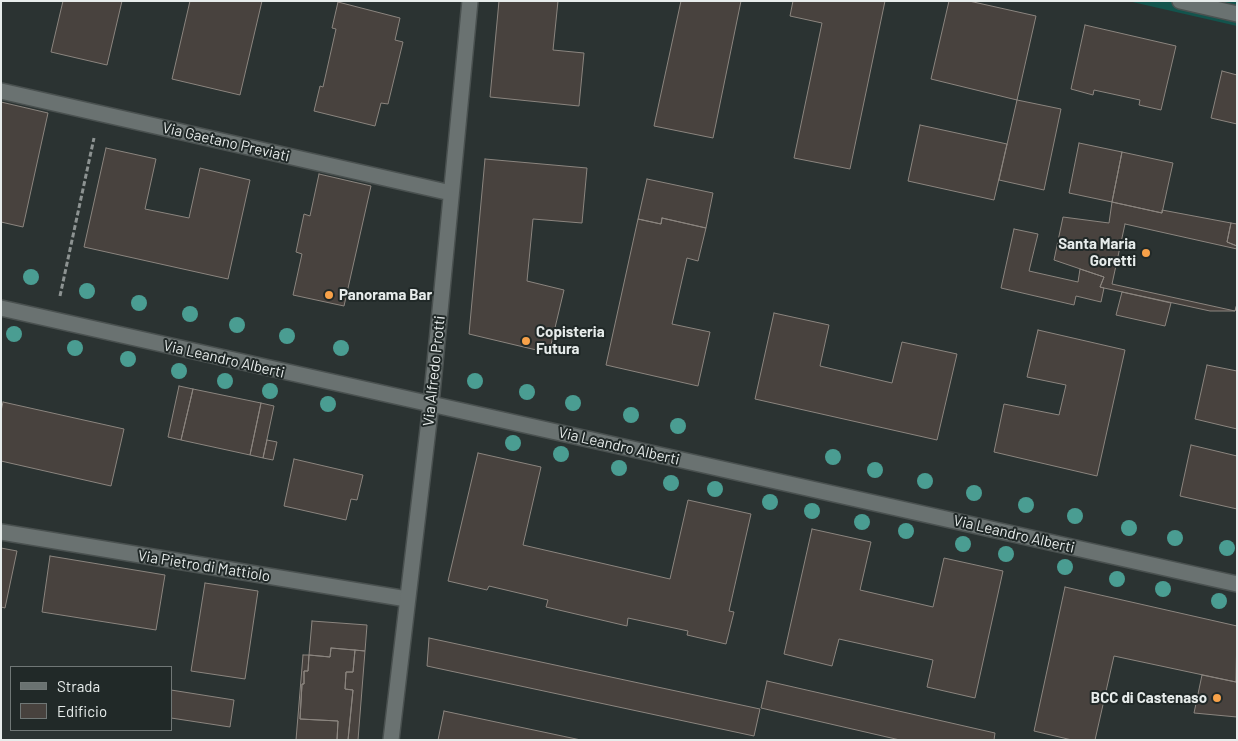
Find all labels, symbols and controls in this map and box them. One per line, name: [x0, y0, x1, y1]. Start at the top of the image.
street label: Via Gaetano Previati: [161, 119, 291, 165]
place label: Santa Maria Goretti: [1058, 235, 1136, 270]
marker: Santa Maria Goretti: [1140, 247, 1152, 259]
place label: Panorama Bar: [339, 286, 432, 304]
marker: Panorama Bar: [323, 289, 335, 301]
street label: Via Alfredo Protti: [419, 315, 449, 427]
place label: Copisteria Futura: [536, 323, 605, 358]
marker: Copisteria Futura: [520, 335, 532, 347]
street label: Via Leandro Alberti: [162, 336, 286, 382]
street label: Via Leandro Alberti: [557, 423, 681, 469]
street label: Via Leandro Alberti: [952, 511, 1076, 557]
street label: Via Pietro di Mattiolo: [137, 547, 271, 585]
legend: [10, 666, 172, 731]
text: Strada: [57, 677, 100, 695]
place label: BCC di Castenaso: [1091, 689, 1207, 707]
marker: BCC di Castenaso: [1211, 692, 1223, 704]
text: Edificio: [57, 702, 107, 720]

